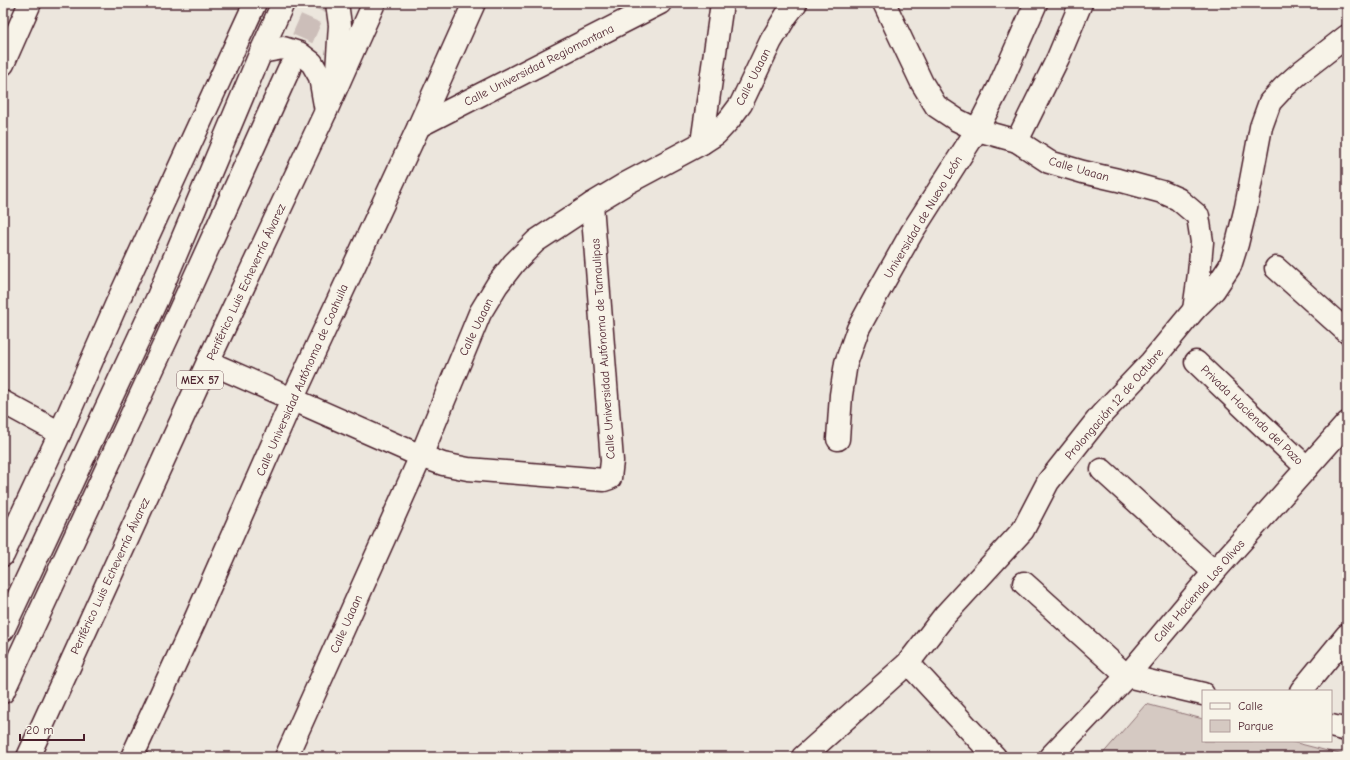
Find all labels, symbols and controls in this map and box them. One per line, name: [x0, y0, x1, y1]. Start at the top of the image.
street label: Calle Universidad Regiomontana: [462, 21, 616, 109]
street label: Calle Uaaan: [733, 46, 773, 108]
street label: Universidad de Nuevo León: [881, 153, 965, 281]
street label: Calle Uaaan: [1047, 154, 1111, 184]
street label: Periférico Luis Echeverría Álvarez: [203, 201, 289, 362]
street label: Calle Universidad Autónoma de Tamaulipas: [588, 238, 618, 460]
street label: Calle Universidad Autónoma de Coahuila: [253, 282, 351, 478]
street label: Calle Uaaan: [456, 296, 496, 358]
street label: Prolongación 12 de Octubre: [1062, 346, 1166, 462]
street label: Privada Hacienda del Pozo: [1198, 362, 1306, 468]
road number: MEX 57: [177, 371, 223, 389]
street label: Periférico Luis Echeverría Álvarez: [67, 495, 153, 656]
street label: Calle Hacienda Los Olivos: [1151, 537, 1247, 645]
street label: Calle Uaaan: [327, 593, 365, 655]
legend: [1202, 690, 1332, 742]
text: Calle: [1238, 699, 1263, 713]
scale bar: [20, 716, 84, 742]
text: Parque: [1238, 719, 1273, 733]
text: 20 m: [26, 723, 54, 737]

